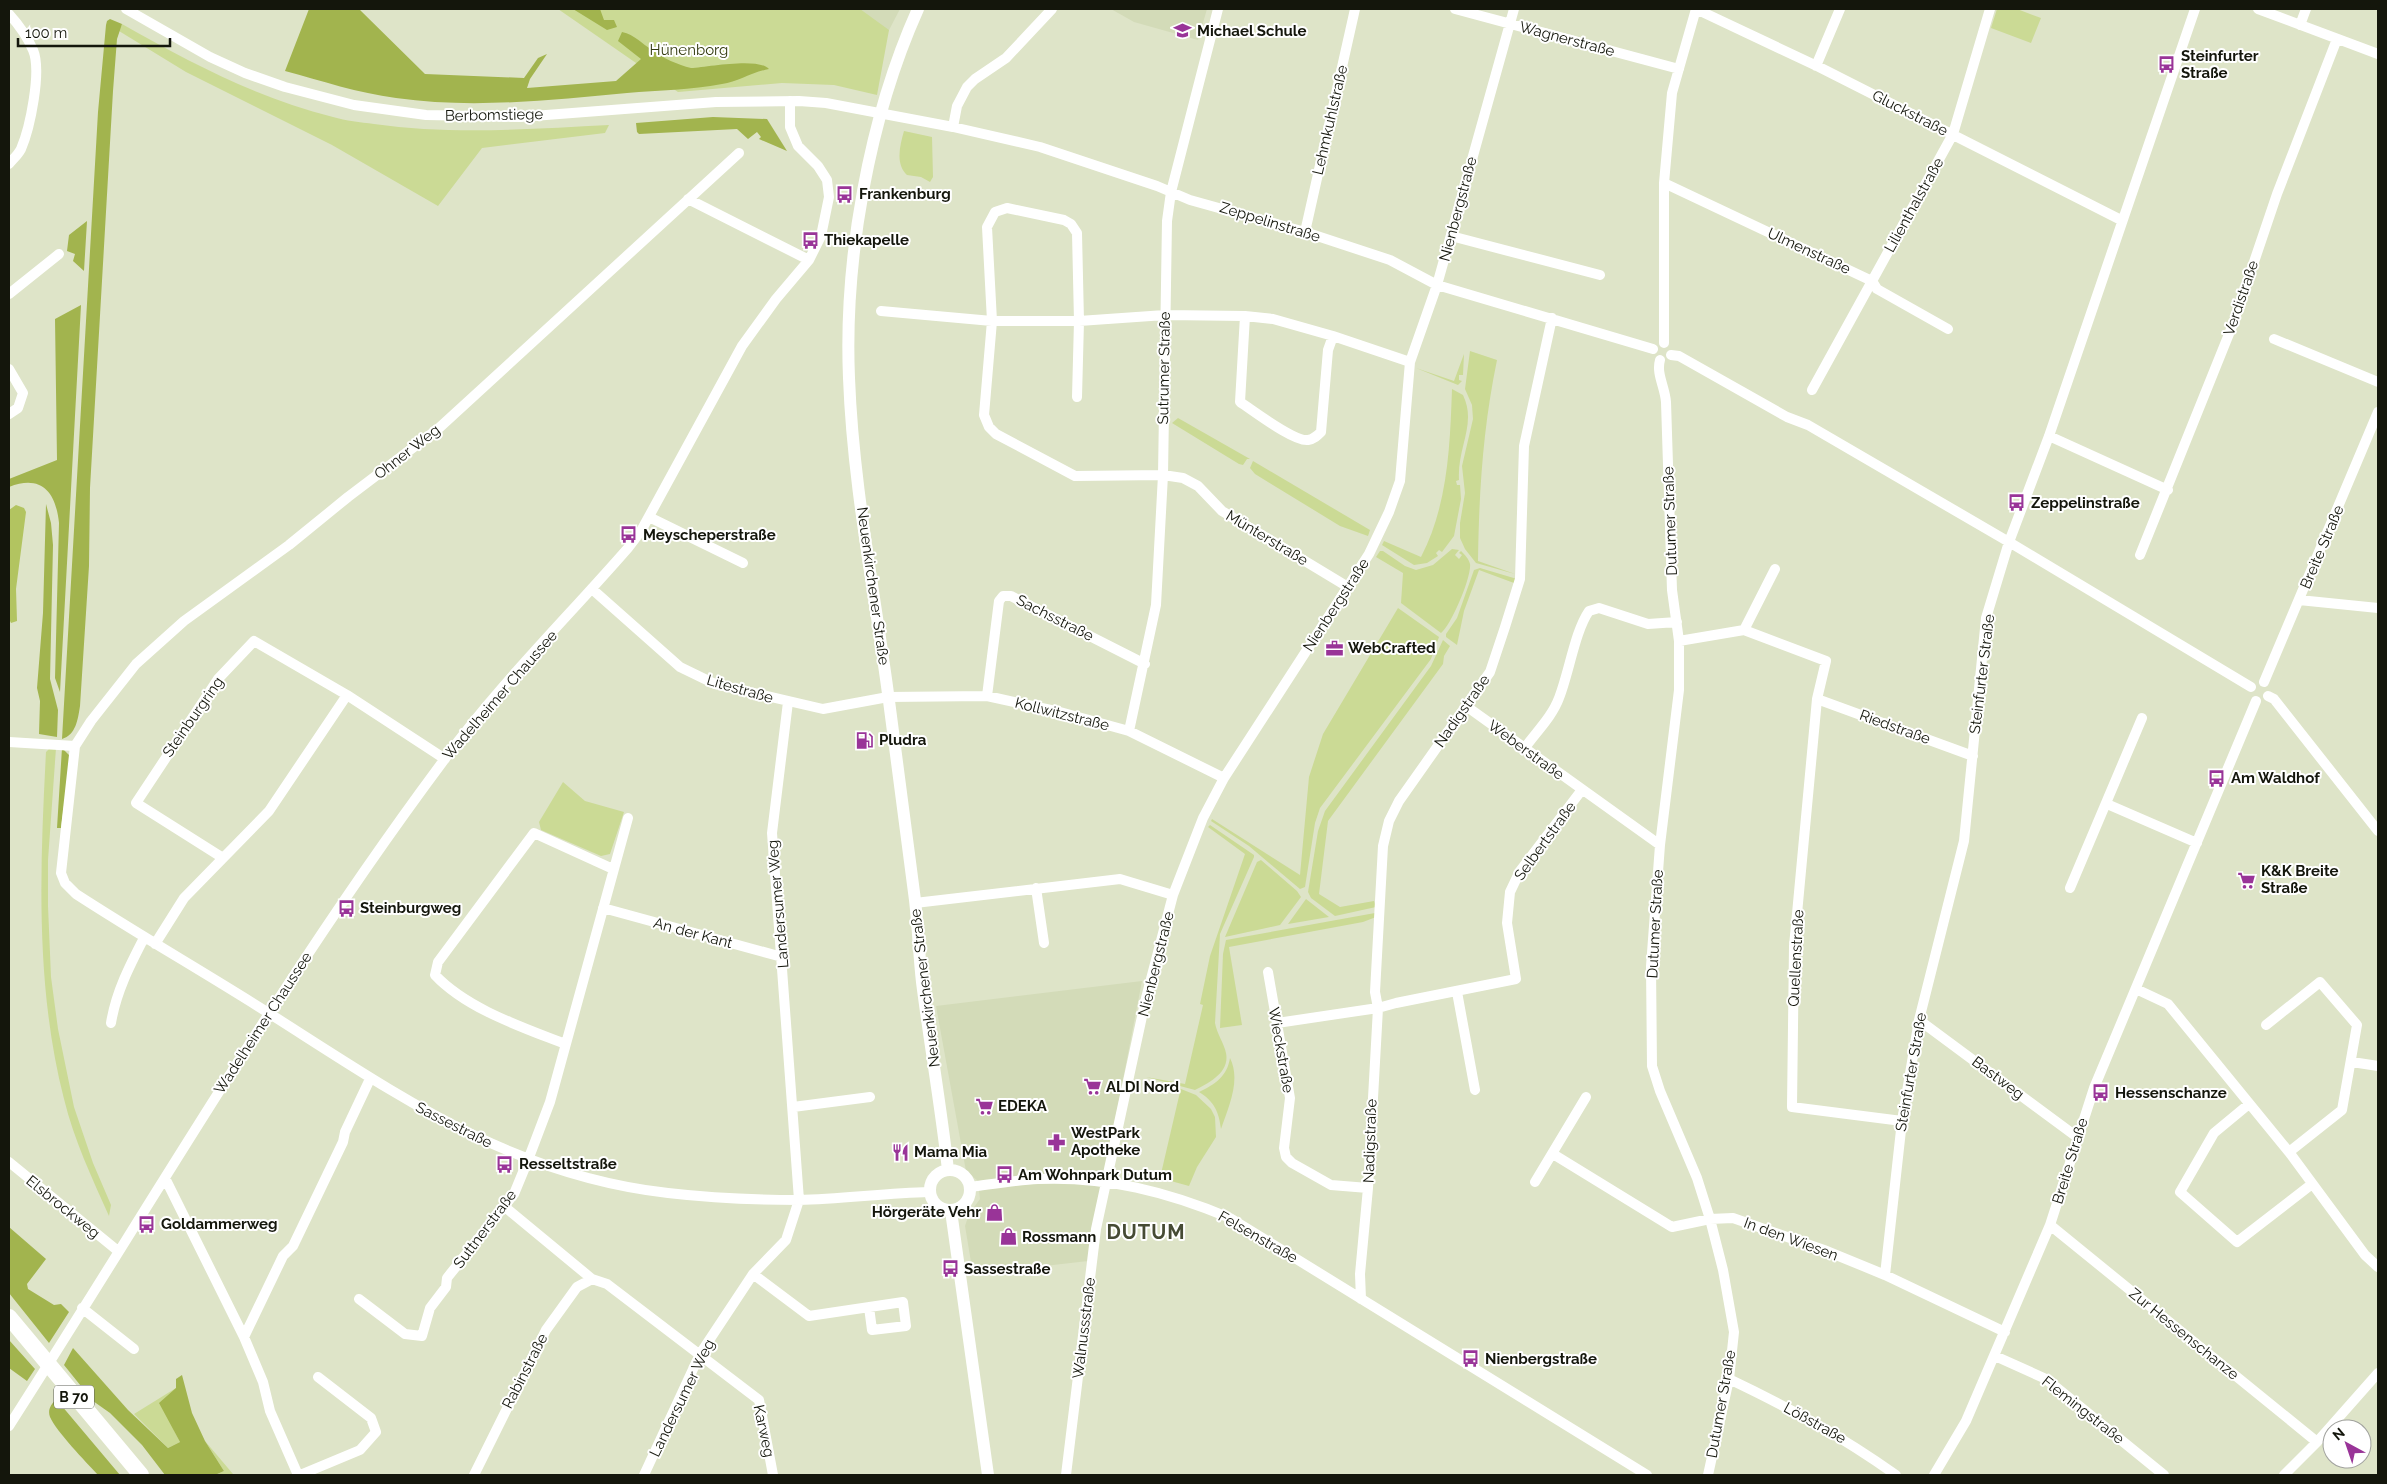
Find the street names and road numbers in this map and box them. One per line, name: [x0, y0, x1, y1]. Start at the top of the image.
street label: Wagnerstraße: [1517, 18, 1617, 60]
street label: Lehmkuhlstraße: [1309, 63, 1351, 177]
street label: Gluckstraße: [1869, 86, 1951, 140]
street label: Berbomstiege: [445, 105, 544, 125]
street label: Lilienthalstraße: [1881, 154, 1948, 256]
street label: Nienbergstraße: [1435, 155, 1481, 263]
street label: Zeppelinstraße: [1218, 198, 1323, 246]
street label: Ulmenstraße: [1765, 224, 1853, 278]
street label: Verdistraße: [2220, 258, 2262, 338]
street label: Sutrumer Straße: [1154, 311, 1174, 425]
street label: Ohner Weg: [371, 421, 443, 483]
street label: Dutumer Straße: [1659, 466, 1681, 576]
street label: Breite Straße: [2296, 502, 2348, 592]
street label: Neuenkirchener Straße: [853, 506, 893, 666]
street label: Münterstraße: [1223, 506, 1311, 570]
street label: Nienbergstraße: [1299, 555, 1373, 655]
street label: Sachsstraße: [1013, 591, 1097, 645]
street label: Steinfurter Straße: [1966, 613, 1998, 735]
street label: Wadelheimer Chaussee: [439, 626, 561, 763]
street label: Litestraße: [705, 671, 776, 707]
street label: Nadigstraße: [1430, 671, 1494, 751]
street label: Steinburgring: [159, 673, 227, 761]
street label: Kollwitzstraße: [1013, 694, 1111, 734]
street label: Riedstraße: [1857, 706, 1933, 748]
street label: Weberstraße: [1484, 716, 1568, 784]
street label: Selbertstraße: [1510, 798, 1580, 884]
street label: Landersumer Weg: [763, 839, 793, 969]
street label: Dutumer Straße: [1643, 869, 1667, 979]
street label: Neuenkirchener Straße: [906, 908, 944, 1068]
street label: Nienbergstraße: [1134, 909, 1178, 1018]
street label: Quellenstraße: [1784, 909, 1808, 1007]
street label: An der Kant: [651, 914, 735, 952]
street label: Wadelheimer Chaussee: [210, 948, 316, 1097]
street label: Wieckstraße: [1265, 1006, 1297, 1094]
street label: Steinfurter Straße: [1892, 1011, 1930, 1133]
street label: Bastweg: [1968, 1053, 2028, 1103]
street label: Sassestraße: [413, 1098, 495, 1152]
street label: Nadigstraße: [1360, 1098, 1380, 1183]
street label: Breite Straße: [2048, 1116, 2092, 1206]
street label: Elsbrockweg: [22, 1172, 104, 1242]
street label: Suttnerstraße: [450, 1186, 520, 1272]
street label: Felsenstraße: [1215, 1207, 1301, 1267]
street label: In den Wiesen: [1741, 1214, 1841, 1264]
street label: Walnussstraße: [1069, 1276, 1099, 1380]
street label: Zur Hessenschanze: [2126, 1284, 2243, 1384]
street label: Rabinstraße: [498, 1330, 552, 1412]
street label: Landersumer Weg: [646, 1336, 718, 1460]
street label: Dutumer Straße: [1703, 1348, 1739, 1459]
street label: Flemingstraße: [2038, 1372, 2128, 1448]
road number: B 70: [54, 1385, 94, 1408]
street label: Lößstraße: [1781, 1399, 1849, 1448]
street label: Karweg: [750, 1403, 778, 1459]

